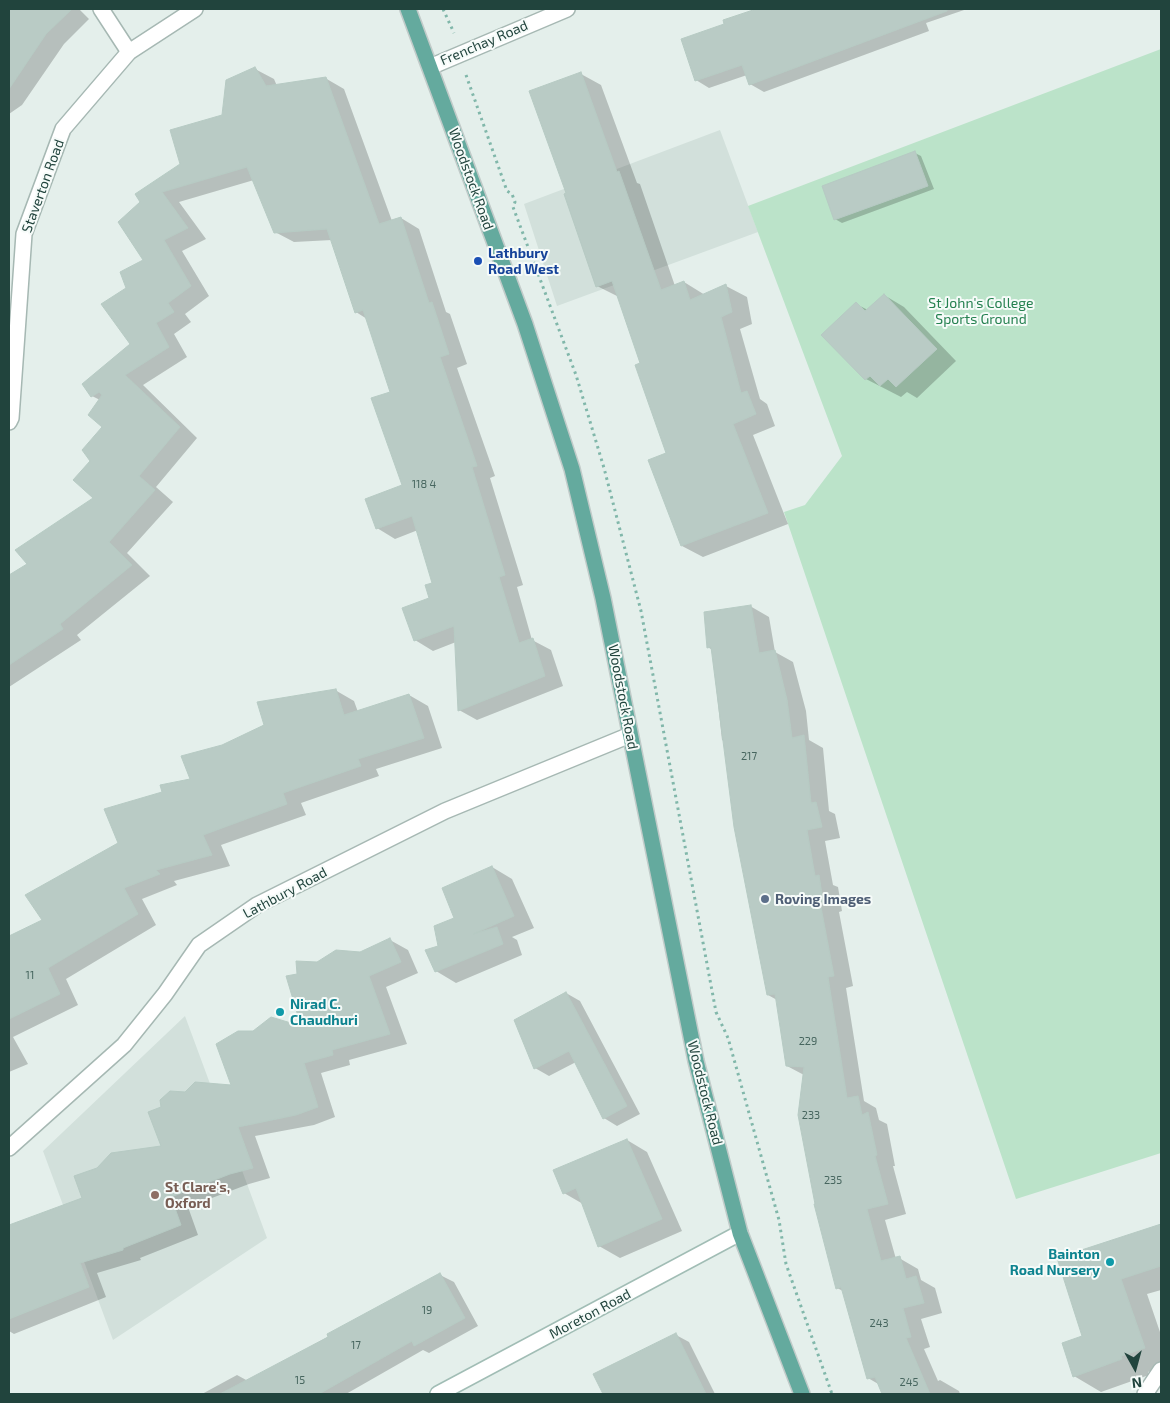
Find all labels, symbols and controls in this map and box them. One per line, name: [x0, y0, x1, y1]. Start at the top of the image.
street label: Frenchay Road: [438, 17, 530, 69]
street label: Woodstock Road: [445, 126, 497, 232]
street label: Staverton Road: [18, 137, 68, 235]
place label: Lathbury Road West: [488, 245, 559, 278]
marker: Lathbury Road West: [472, 255, 484, 267]
park label: St John's College Sports Ground: [928, 295, 1034, 328]
house number: 118 4: [412, 477, 436, 491]
street label: Woodstock Road: [605, 643, 641, 751]
house number: 217: [741, 749, 757, 763]
street label: Lathbury Road: [240, 864, 330, 922]
place label: Roving Images: [775, 891, 871, 907]
marker: Roving Images: [759, 893, 771, 905]
house number: 11: [26, 968, 34, 982]
place label: Nirad C. Chaudhuri: [290, 996, 358, 1028]
marker: Nirad C. Chaudhuri: [274, 1006, 286, 1018]
house number: 229: [799, 1034, 817, 1048]
street label: Woodstock Road: [684, 1039, 726, 1147]
house number: 233: [802, 1108, 820, 1122]
house number: 235: [824, 1173, 842, 1187]
place label: St Clare's, Oxford: [165, 1179, 230, 1212]
marker: St Clare's, Oxford: [149, 1189, 161, 1201]
place label: Bainton Road Nursery: [1010, 1246, 1100, 1278]
marker: Bainton Road Nursery: [1104, 1256, 1116, 1268]
street label: Moreton Road: [546, 1285, 634, 1343]
house number: 19: [422, 1303, 432, 1317]
house number: 243: [869, 1316, 889, 1330]
house number: 17: [351, 1338, 361, 1352]
north arrow: [1110, 1343, 1160, 1393]
house number: 15: [295, 1373, 305, 1387]
text: N: [1131, 1374, 1143, 1392]
house number: 245: [900, 1375, 918, 1389]

